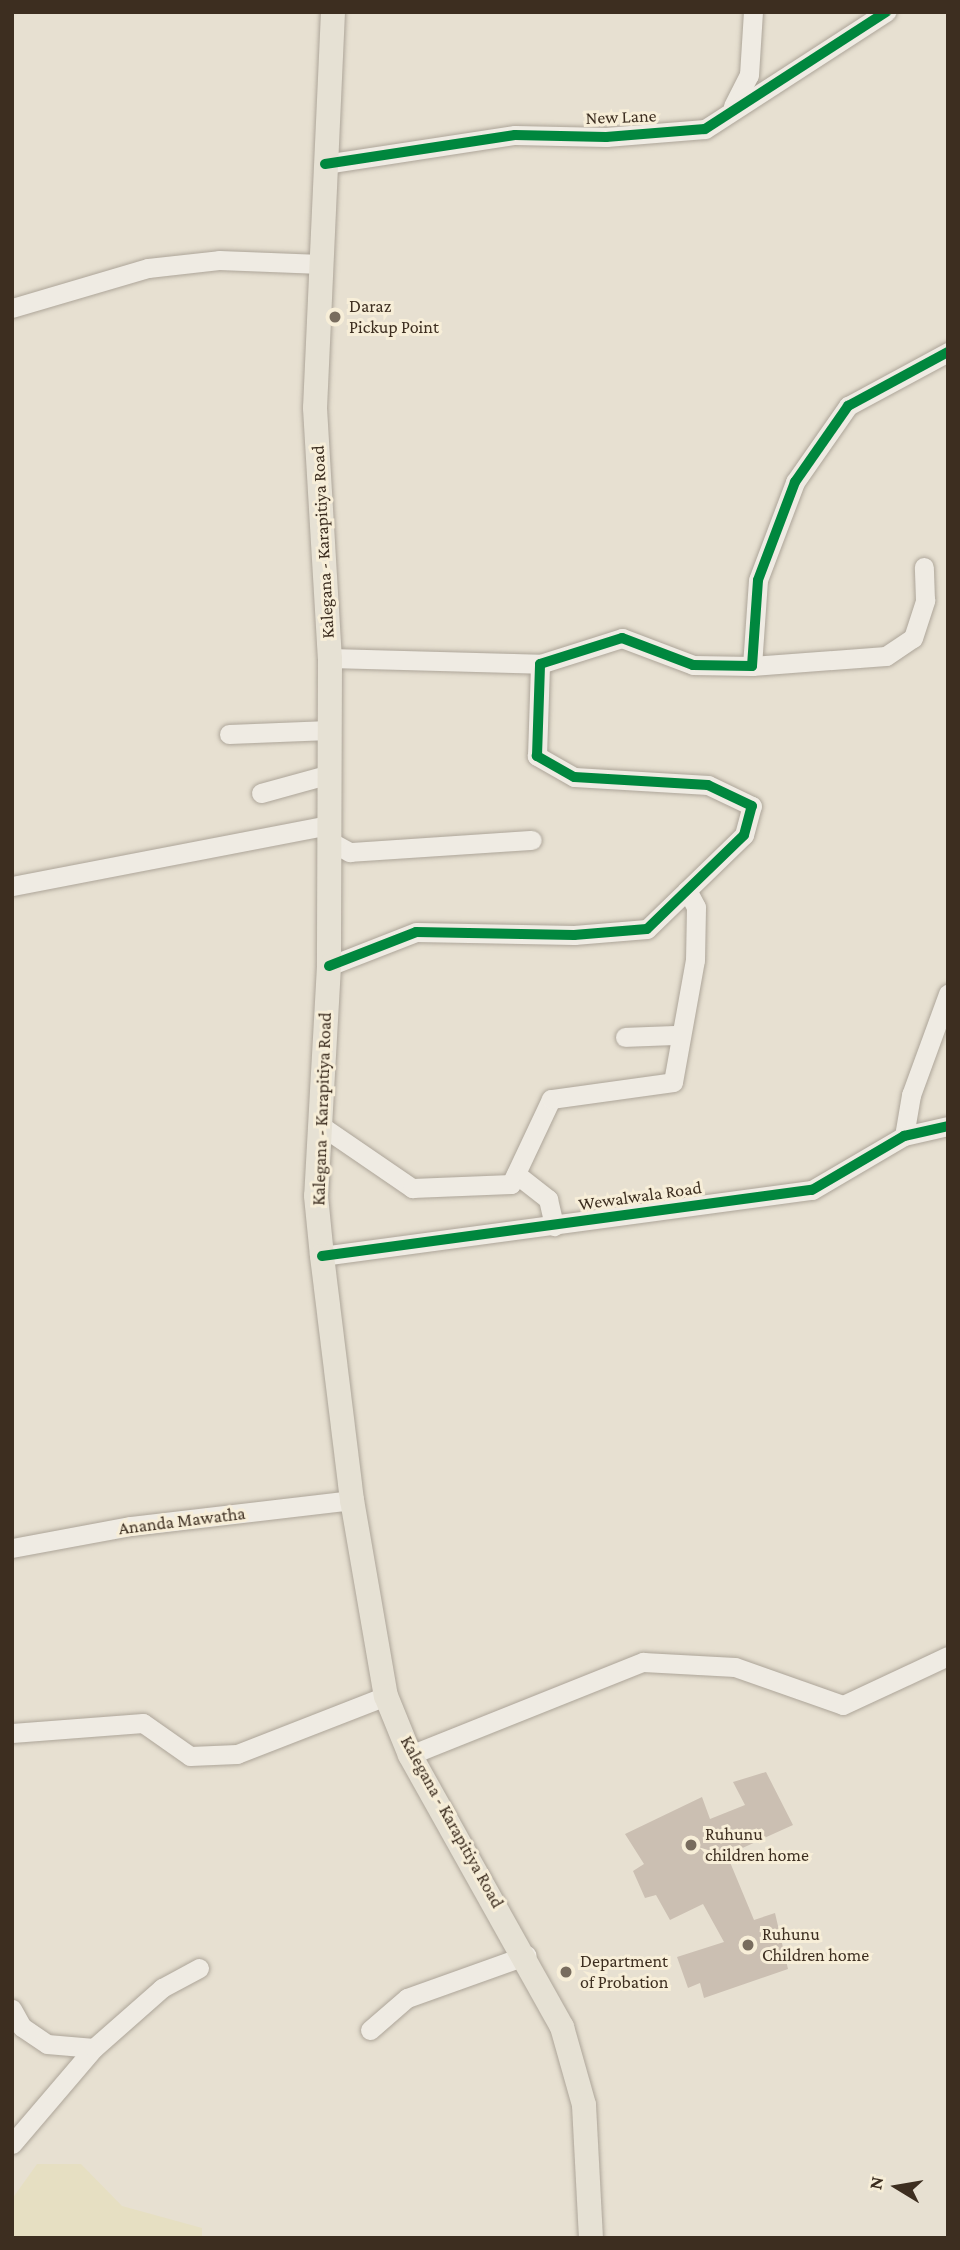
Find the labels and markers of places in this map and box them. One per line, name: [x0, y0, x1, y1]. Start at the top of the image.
place label: Daraz Pickup Point: [349, 296, 439, 338]
marker: Daraz Pickup Point: [327, 309, 343, 325]
place label: Ruhunu children home: [705, 1824, 809, 1867]
marker: Ruhunu children home: [683, 1837, 699, 1853]
place label: Ruhunu Children home: [762, 1924, 869, 1966]
marker: Ruhunu Children home: [740, 1937, 756, 1953]
place label: Department of Probation: [580, 1951, 668, 1994]
marker: Department of Probation: [558, 1964, 574, 1980]

